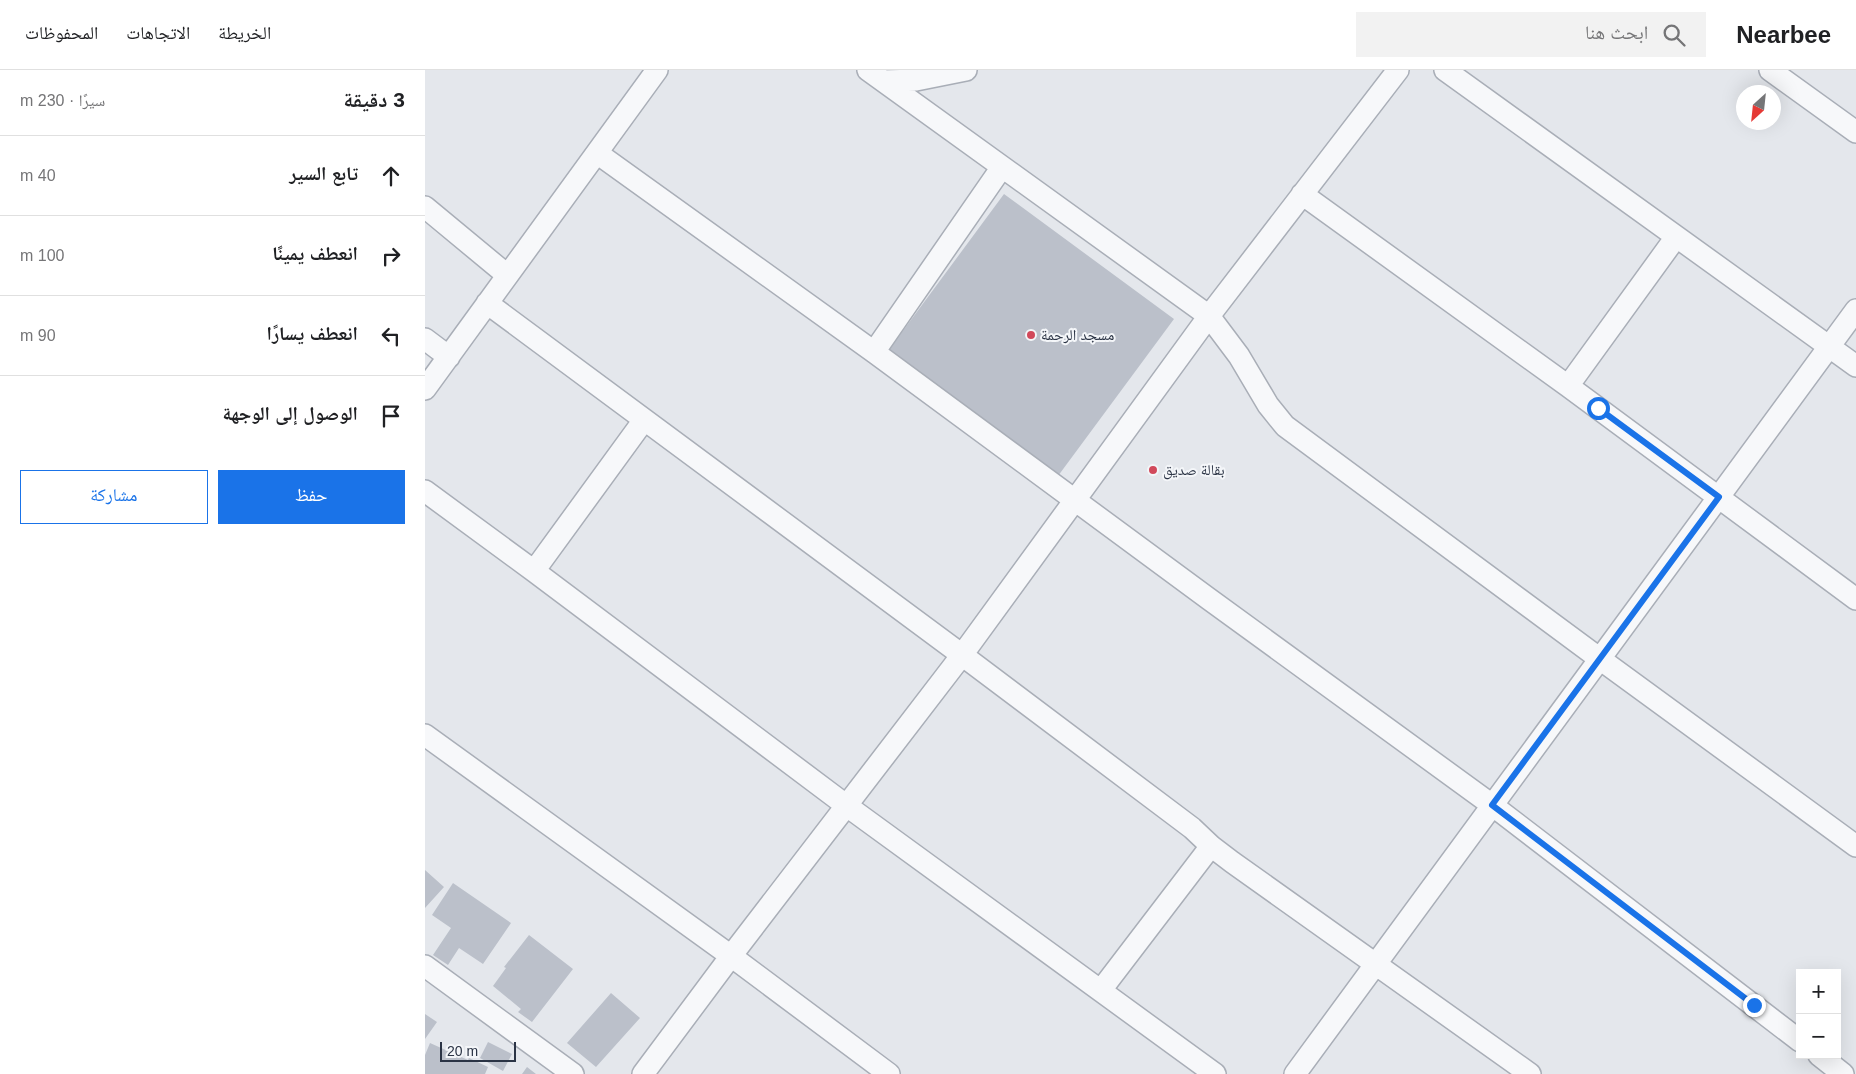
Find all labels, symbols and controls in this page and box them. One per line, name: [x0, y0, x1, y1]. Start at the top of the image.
search box: [1356, 12, 1706, 57]
icon: search: [1660, 21, 1688, 49]
text: Nearbee: [1736, 21, 1831, 48]
text: ابحث هنا: [1585, 22, 1648, 43]
text: المحفوظات: [25, 23, 98, 43]
text: الاتجاهات: [126, 23, 190, 43]
text: الخريطة: [218, 23, 271, 43]
north arrow: [1736, 85, 1781, 130]
text: 3 دقيقة: [343, 88, 405, 111]
text: سيرًا · 230 m: [20, 92, 105, 109]
icon: ahead: [377, 162, 405, 190]
text: تابع السير: [289, 163, 358, 184]
text: 40 m: [20, 167, 56, 184]
icon: right: [377, 242, 405, 270]
text: انعطف يمينًا: [272, 243, 358, 264]
text: 100 m: [20, 247, 64, 264]
icon: left: [377, 322, 405, 350]
text: انعطف يسارًا: [267, 323, 358, 344]
place label: مسجد الرحمة: [1041, 326, 1115, 344]
text: 90 m: [20, 327, 56, 344]
marker: مسجد الرحمة: [1025, 329, 1037, 341]
route start: [1587, 397, 1610, 420]
icon: arrive: [377, 402, 405, 430]
text: الوصول إلى الوجهة: [222, 403, 358, 424]
place label: بقالة صديق: [1163, 461, 1225, 480]
marker: بقالة صديق: [1147, 464, 1159, 476]
button: مشاركة: [20, 470, 208, 524]
button: حفظ: [218, 470, 405, 524]
map controls: [1796, 969, 1841, 1059]
button: +: [1796, 969, 1841, 1014]
route end: [1743, 994, 1766, 1017]
button: −: [1796, 1014, 1841, 1059]
scale bar: [440, 1039, 516, 1062]
text: 20 m: [447, 1043, 478, 1059]

